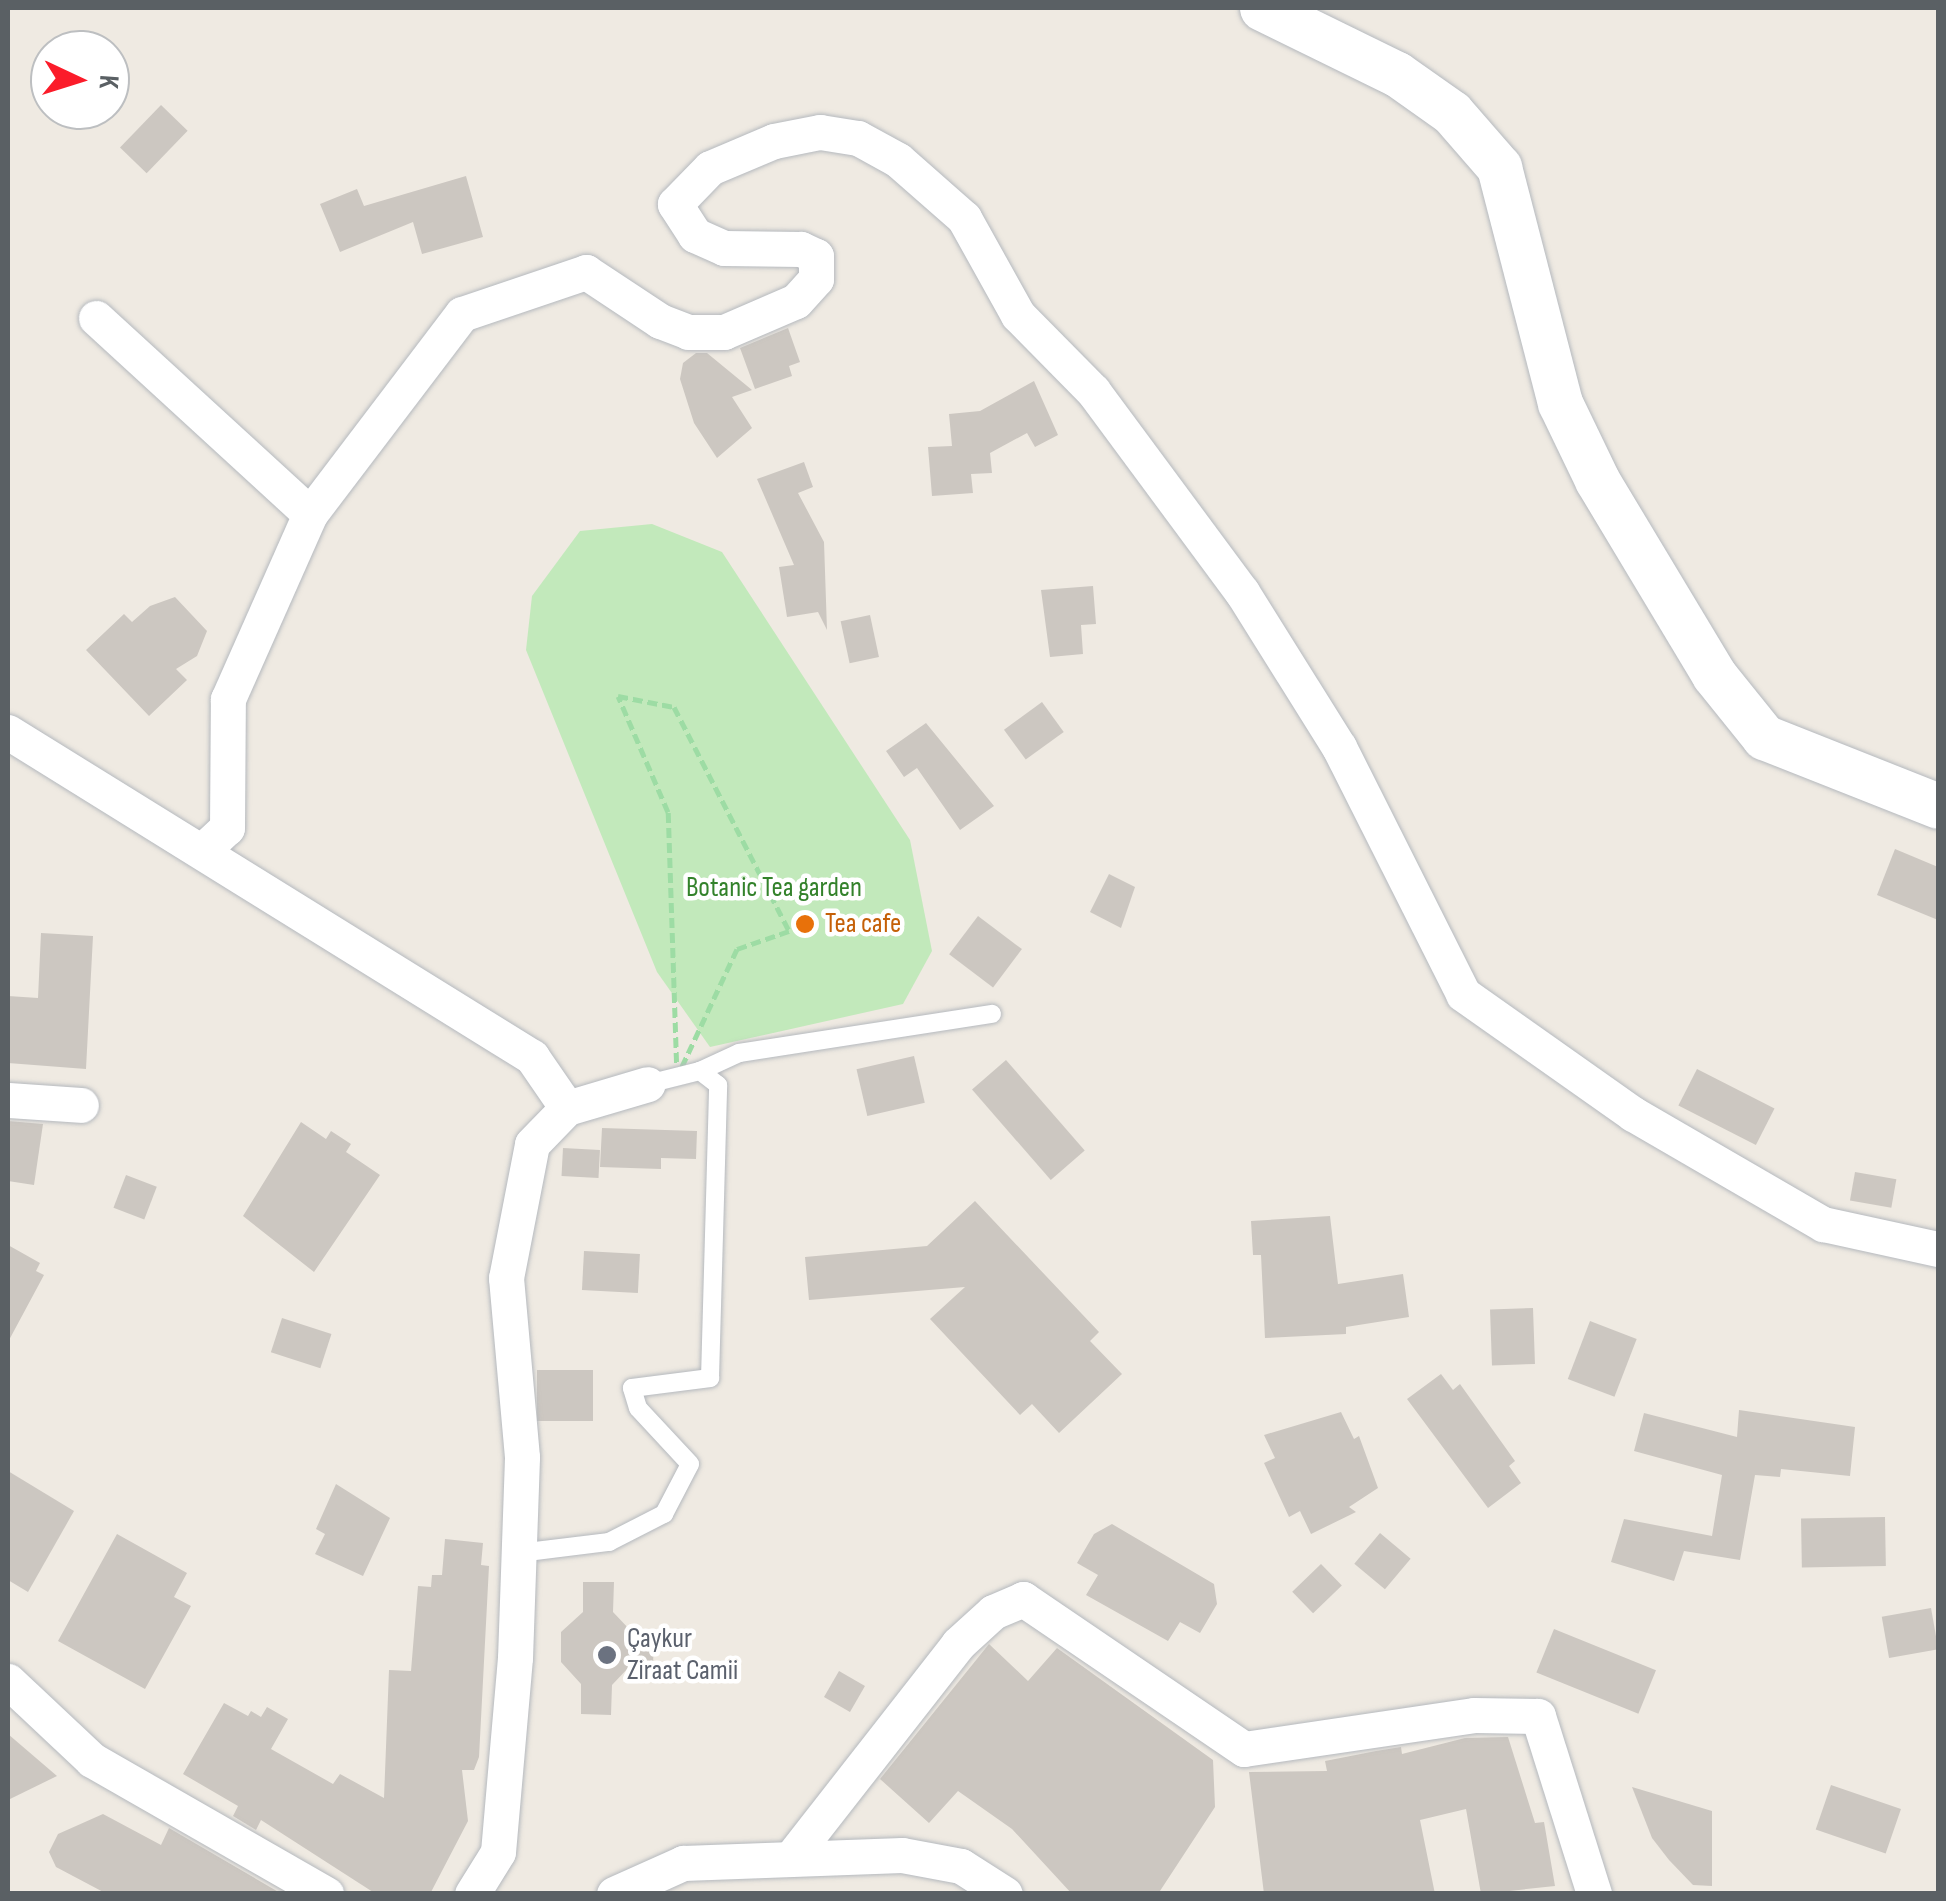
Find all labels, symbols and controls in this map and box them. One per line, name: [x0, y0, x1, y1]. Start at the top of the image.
north arrow: [30, 30, 130, 130]
text: K: [91, 74, 125, 90]
park label: Botanic Tea garden: [686, 871, 862, 905]
place label: Tea cafe: [825, 907, 901, 941]
marker: Tea cafe: [794, 913, 816, 935]
place label: Çaykur Ziraat Camii: [627, 1622, 738, 1688]
marker: Çaykur Ziraat Camii: [596, 1644, 618, 1666]

